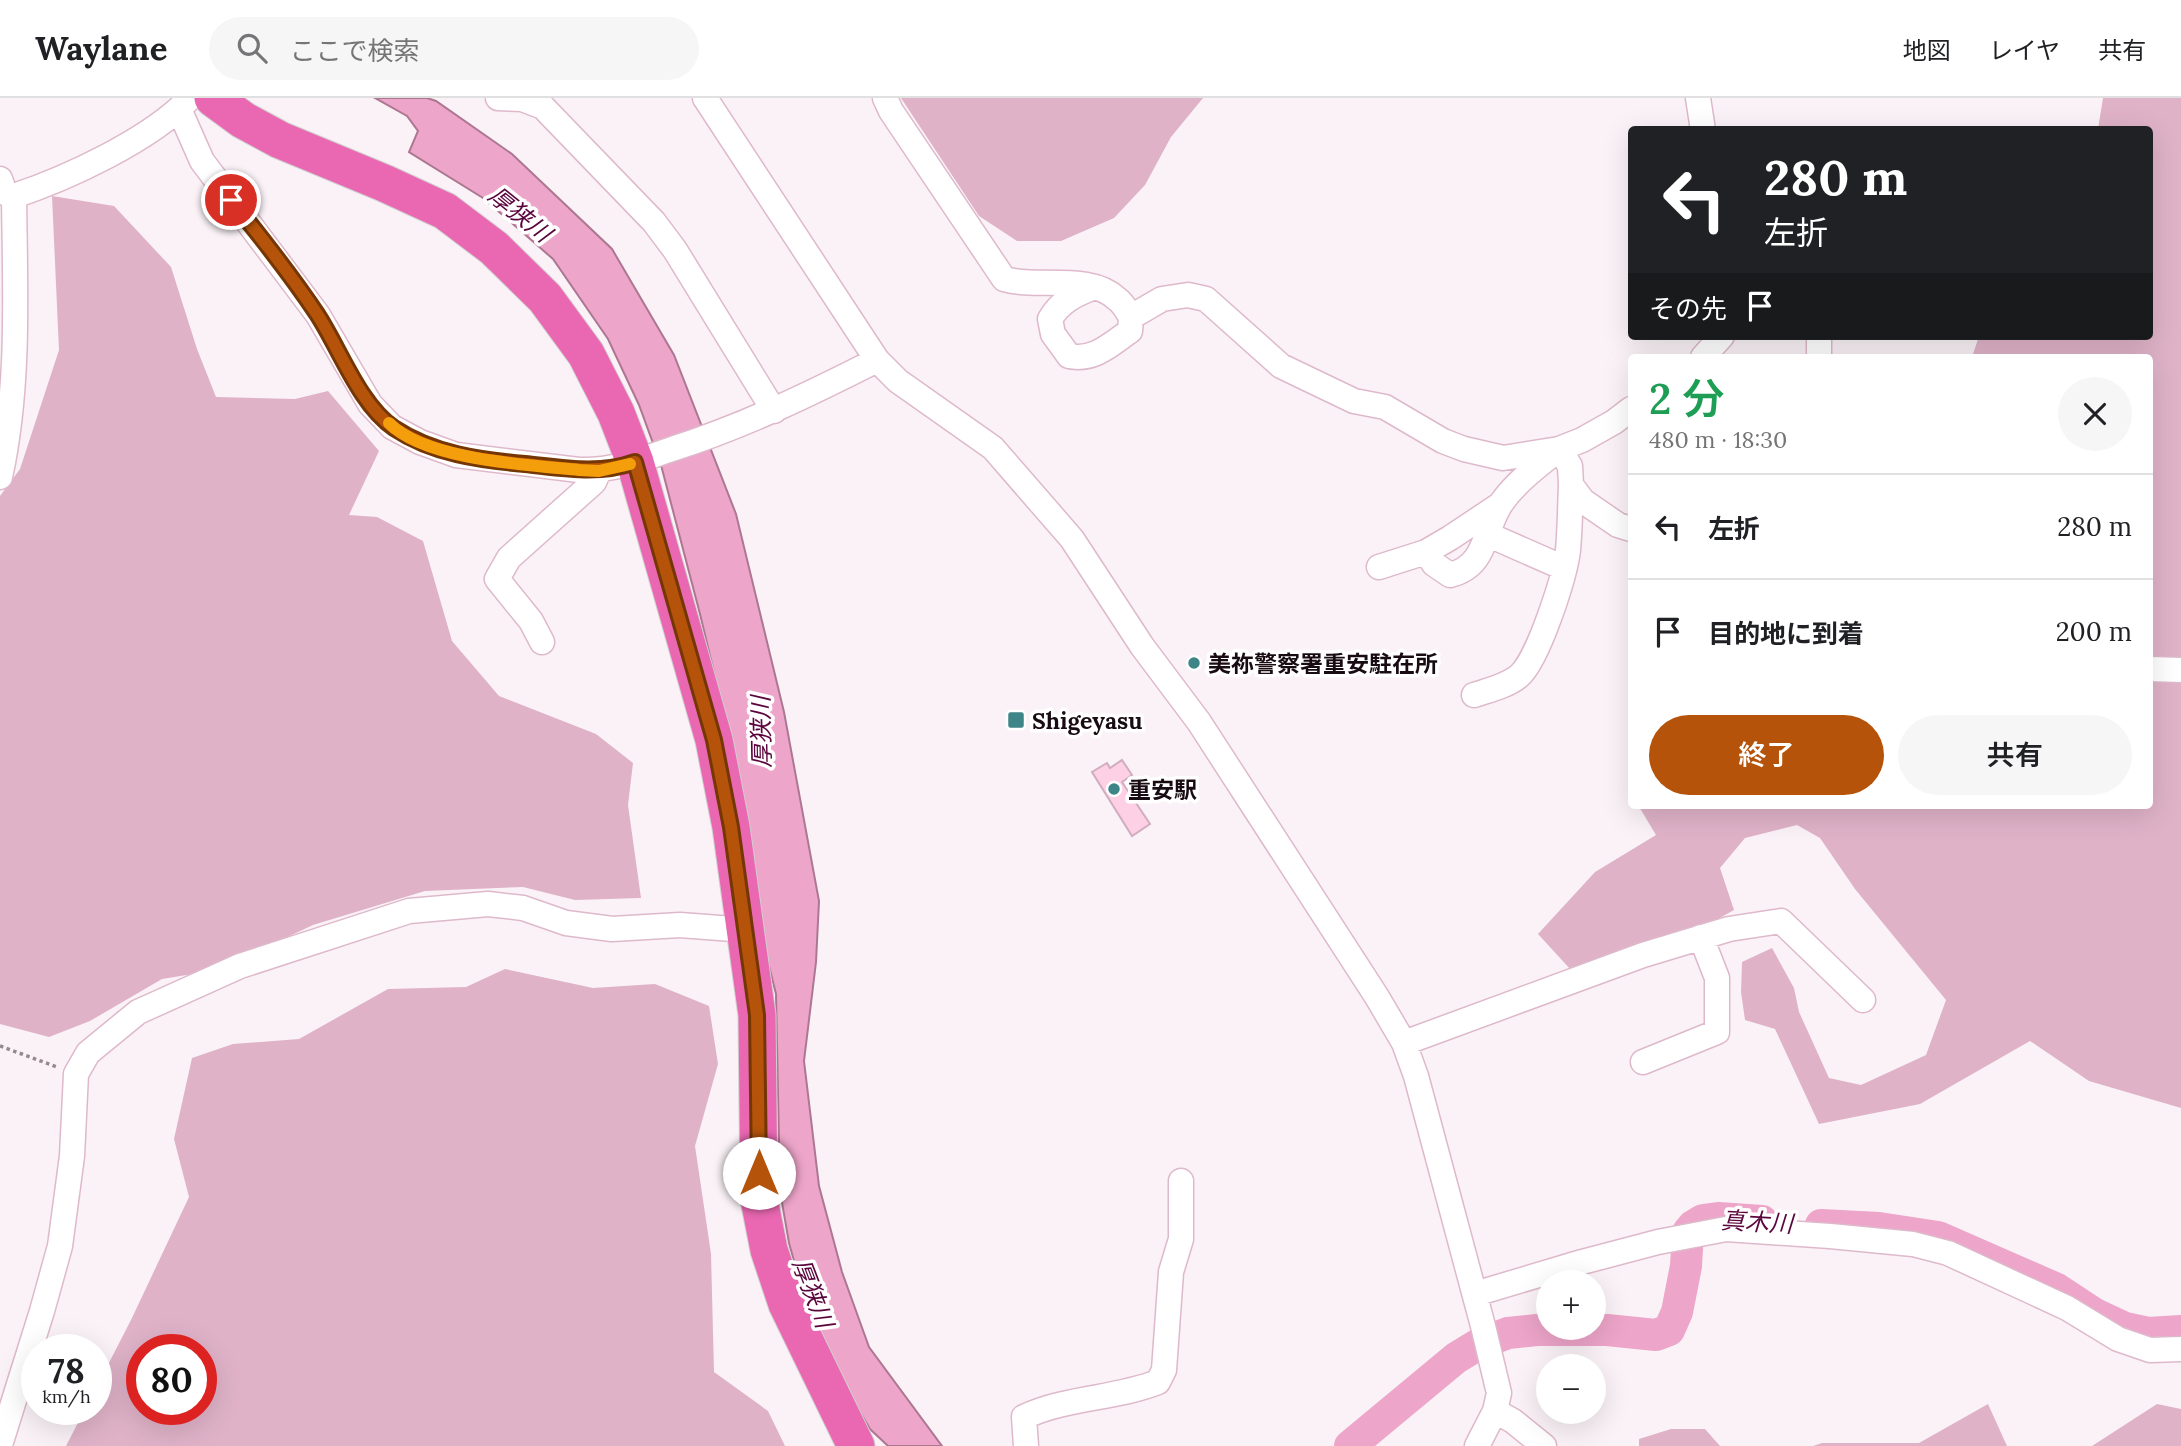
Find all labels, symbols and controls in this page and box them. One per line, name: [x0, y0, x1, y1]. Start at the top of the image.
search box: [209, 17, 699, 80]
text: Waylane: [35, 27, 167, 69]
icon: search: [233, 29, 271, 67]
text: ここで検索: [289, 34, 419, 67]
text: 地図: [1903, 35, 1951, 66]
text: レイヤ: [1989, 35, 2060, 66]
text: 共有: [2098, 35, 2146, 66]
text: 280 m: [1764, 146, 1907, 208]
icon: left: [1649, 154, 1740, 245]
pin: [201, 170, 261, 230]
water label: 厚狭川: [482, 179, 560, 251]
icon: arrive: [212, 181, 250, 219]
text: 左折: [1764, 212, 1828, 253]
icon: arrive: [1741, 287, 1779, 325]
text: その先: [1649, 292, 1727, 325]
text: 2 分: [1649, 372, 1724, 426]
button: close: [2058, 377, 2132, 451]
text: 480 m · 18:30: [1649, 425, 1787, 454]
icon: left: [1649, 508, 1687, 546]
text: 280 m: [2057, 510, 2132, 543]
text: 左折: [1708, 512, 1760, 545]
icon: arrive: [1649, 613, 1687, 651]
text: 200 m: [2056, 615, 2132, 648]
text: 目的地に到着: [1708, 617, 1864, 650]
place label: 美祢警察署重安駐在所: [1208, 649, 1438, 678]
marker: 美祢警察署重安駐在所: [1186, 655, 1202, 671]
water label: 厚狭川: [745, 693, 777, 768]
place label: Shigeyasu: [1032, 706, 1142, 735]
marker: Shigeyasu: [1006, 710, 1026, 730]
button: 終了: [1649, 715, 1884, 795]
button: 共有: [1898, 715, 2132, 795]
place label: 重安駅: [1128, 775, 1197, 804]
marker: 重安駅: [1106, 781, 1122, 797]
position arrow: [722, 1136, 796, 1210]
water label: 真木川: [1720, 1205, 1797, 1240]
water label: 厚狭川: [786, 1254, 841, 1335]
map controls: [1536, 1270, 1606, 1424]
button: +: [1536, 1270, 1606, 1340]
speed limit sign: 80: [126, 1334, 217, 1425]
text: 78: [48, 1348, 85, 1393]
button: −: [1536, 1354, 1606, 1424]
text: km/h: [42, 1385, 91, 1408]

